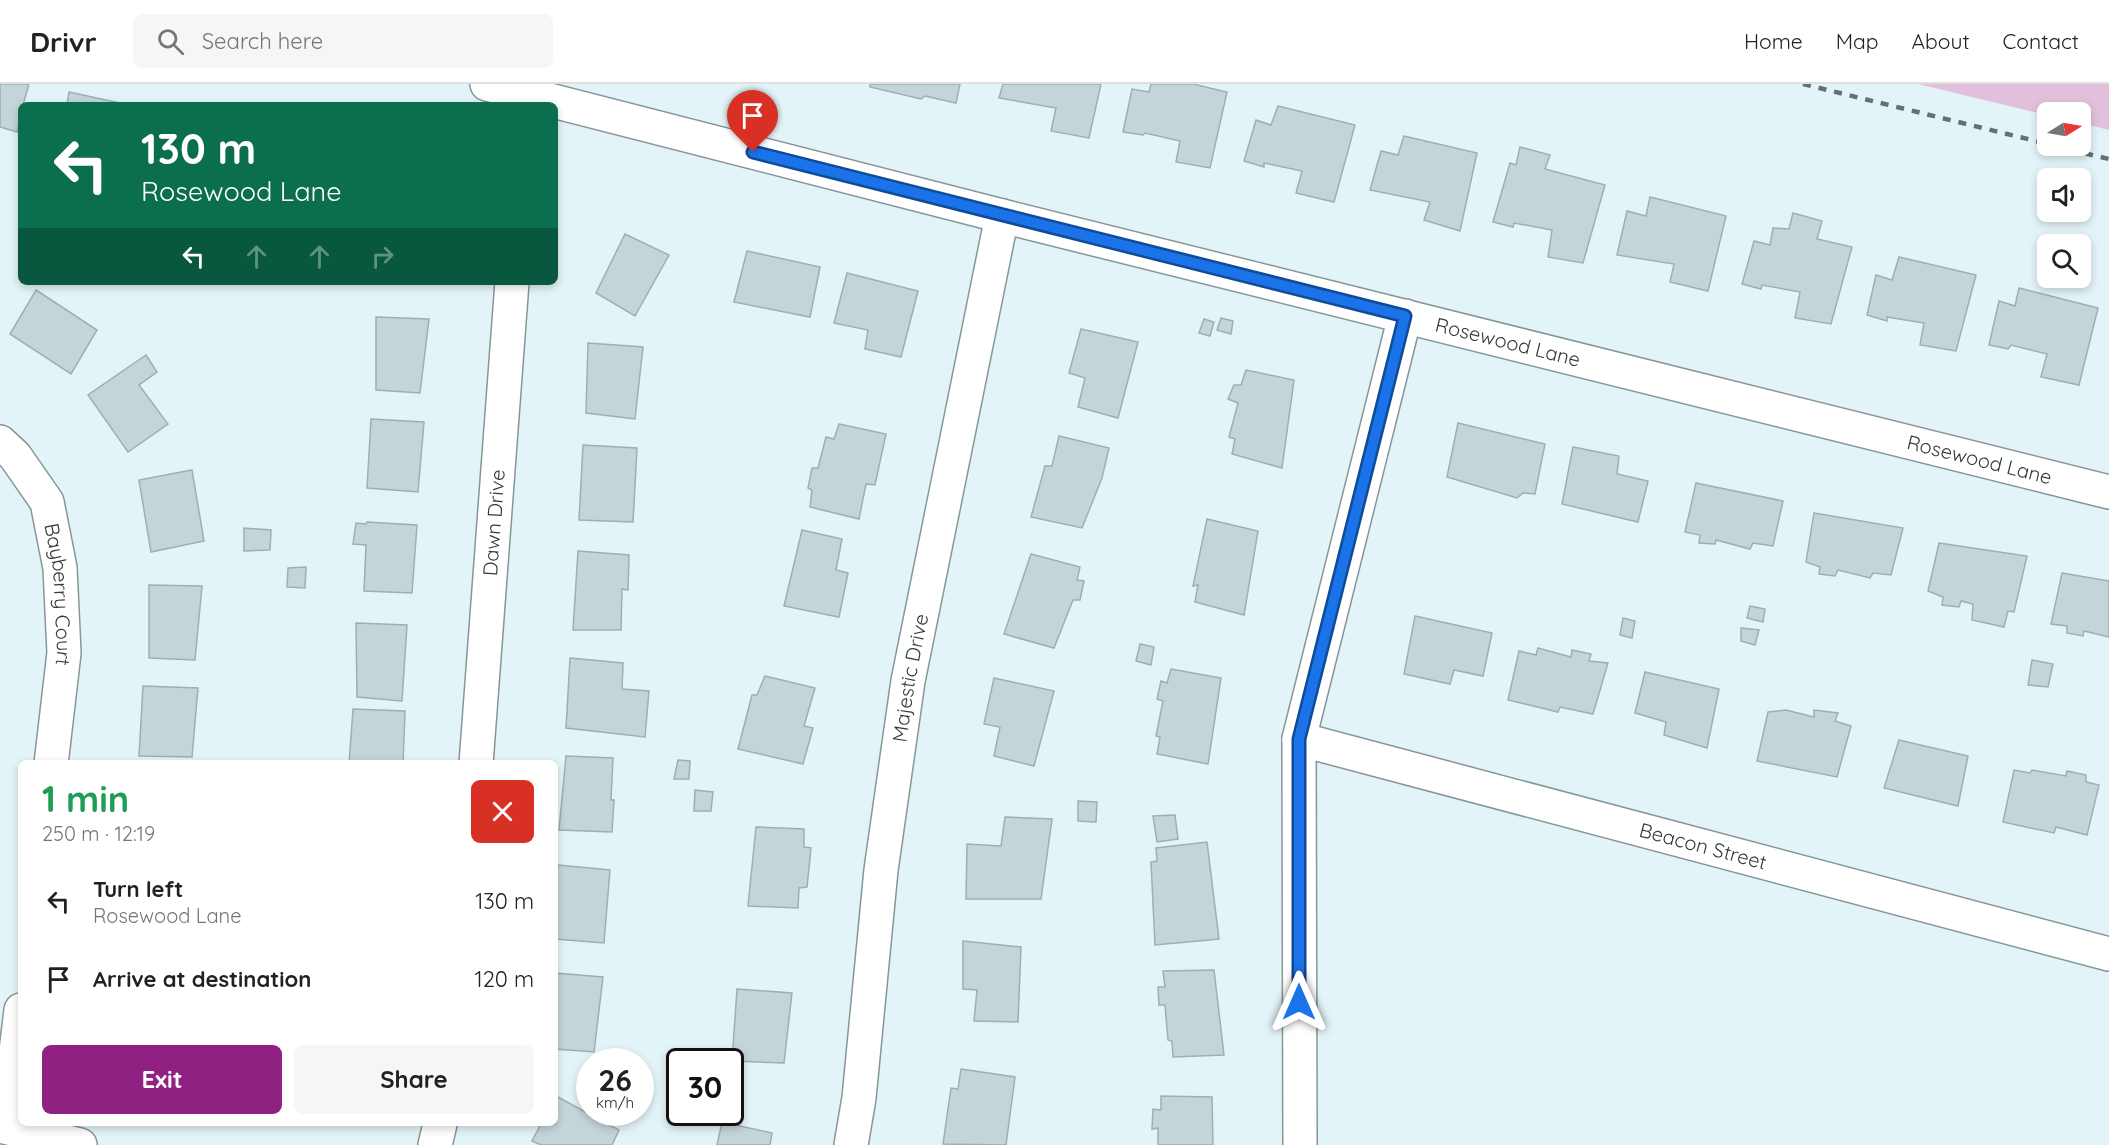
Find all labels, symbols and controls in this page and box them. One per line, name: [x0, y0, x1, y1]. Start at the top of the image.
search box: [133, 14, 553, 68]
text: Drivr: [30, 24, 97, 59]
icon: search: [154, 25, 187, 58]
text: Search here: [202, 27, 323, 55]
text: Home: [1744, 28, 1803, 54]
text: Map: [1836, 28, 1879, 54]
text: About: [1912, 28, 1970, 54]
text: Contact: [2003, 28, 2079, 54]
pin: [727, 90, 778, 152]
icon: arrive: [736, 99, 769, 132]
north arrow: [2037, 102, 2091, 156]
map controls: [2037, 102, 2091, 288]
text: 130 m: [141, 122, 256, 175]
icon: left: [42, 126, 120, 204]
button: sound: [2037, 168, 2091, 222]
text: Rosewood Lane: [141, 174, 341, 208]
button: search: [2037, 234, 2091, 288]
icon: left: [177, 240, 210, 273]
icon: ahead: [240, 240, 273, 273]
icon: ahead: [303, 240, 336, 273]
icon: right: [366, 240, 399, 273]
street label: Rosewood Lane: [1433, 312, 1583, 372]
street label: Rosewood Lane: [1904, 429, 2055, 489]
street label: Dawn Drive: [477, 469, 510, 577]
street label: Bayberry Court: [39, 521, 77, 667]
street label: Majestic Drive: [886, 612, 933, 744]
text: 1 min: [42, 776, 129, 821]
button: close: [471, 780, 534, 843]
street label: Beacon Street: [1637, 817, 1770, 875]
text: 250 m · 12:19: [42, 821, 155, 846]
text: Turn left: [93, 875, 183, 903]
icon: left: [42, 885, 75, 918]
text: 130 m: [475, 887, 534, 915]
text: Rosewood Lane: [93, 903, 241, 928]
icon: arrive: [42, 963, 75, 996]
text: Arrive at destination: [93, 965, 311, 993]
text: 120 m: [475, 965, 534, 993]
position arrow: [1267, 970, 1331, 1034]
button: Exit: [42, 1045, 282, 1114]
button: Share: [294, 1045, 534, 1114]
speed limit sign: 30: [666, 1048, 744, 1126]
text: 26: [598, 1061, 632, 1099]
text: km/h: [596, 1093, 634, 1112]

